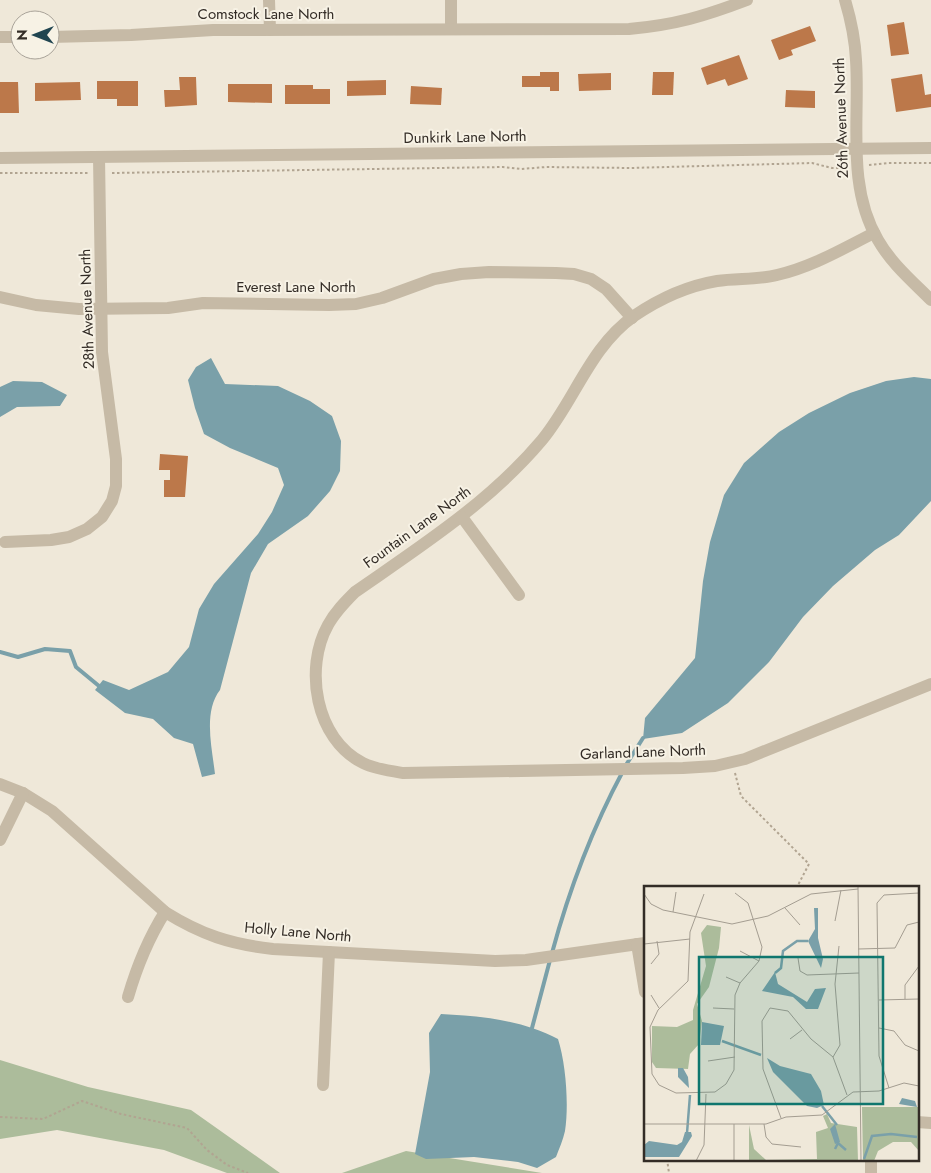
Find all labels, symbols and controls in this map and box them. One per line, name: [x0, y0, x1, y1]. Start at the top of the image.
street label: Comstock Lane North: [198, 3, 334, 25]
north arrow: [10, 10, 60, 60]
text: N: [12, 29, 32, 41]
street label: 26th Avenue North: [828, 57, 854, 179]
street label: Dunkirk Lane North: [403, 125, 527, 149]
street label: 28th Avenue North: [74, 248, 100, 370]
street label: Everest Lane North: [236, 276, 356, 298]
street label: Fountain Lane North: [359, 480, 475, 574]
street label: Garland Lane North: [580, 739, 706, 765]
inset map: [644, 886, 918, 1160]
street label: Holly Lane North: [244, 916, 352, 948]

